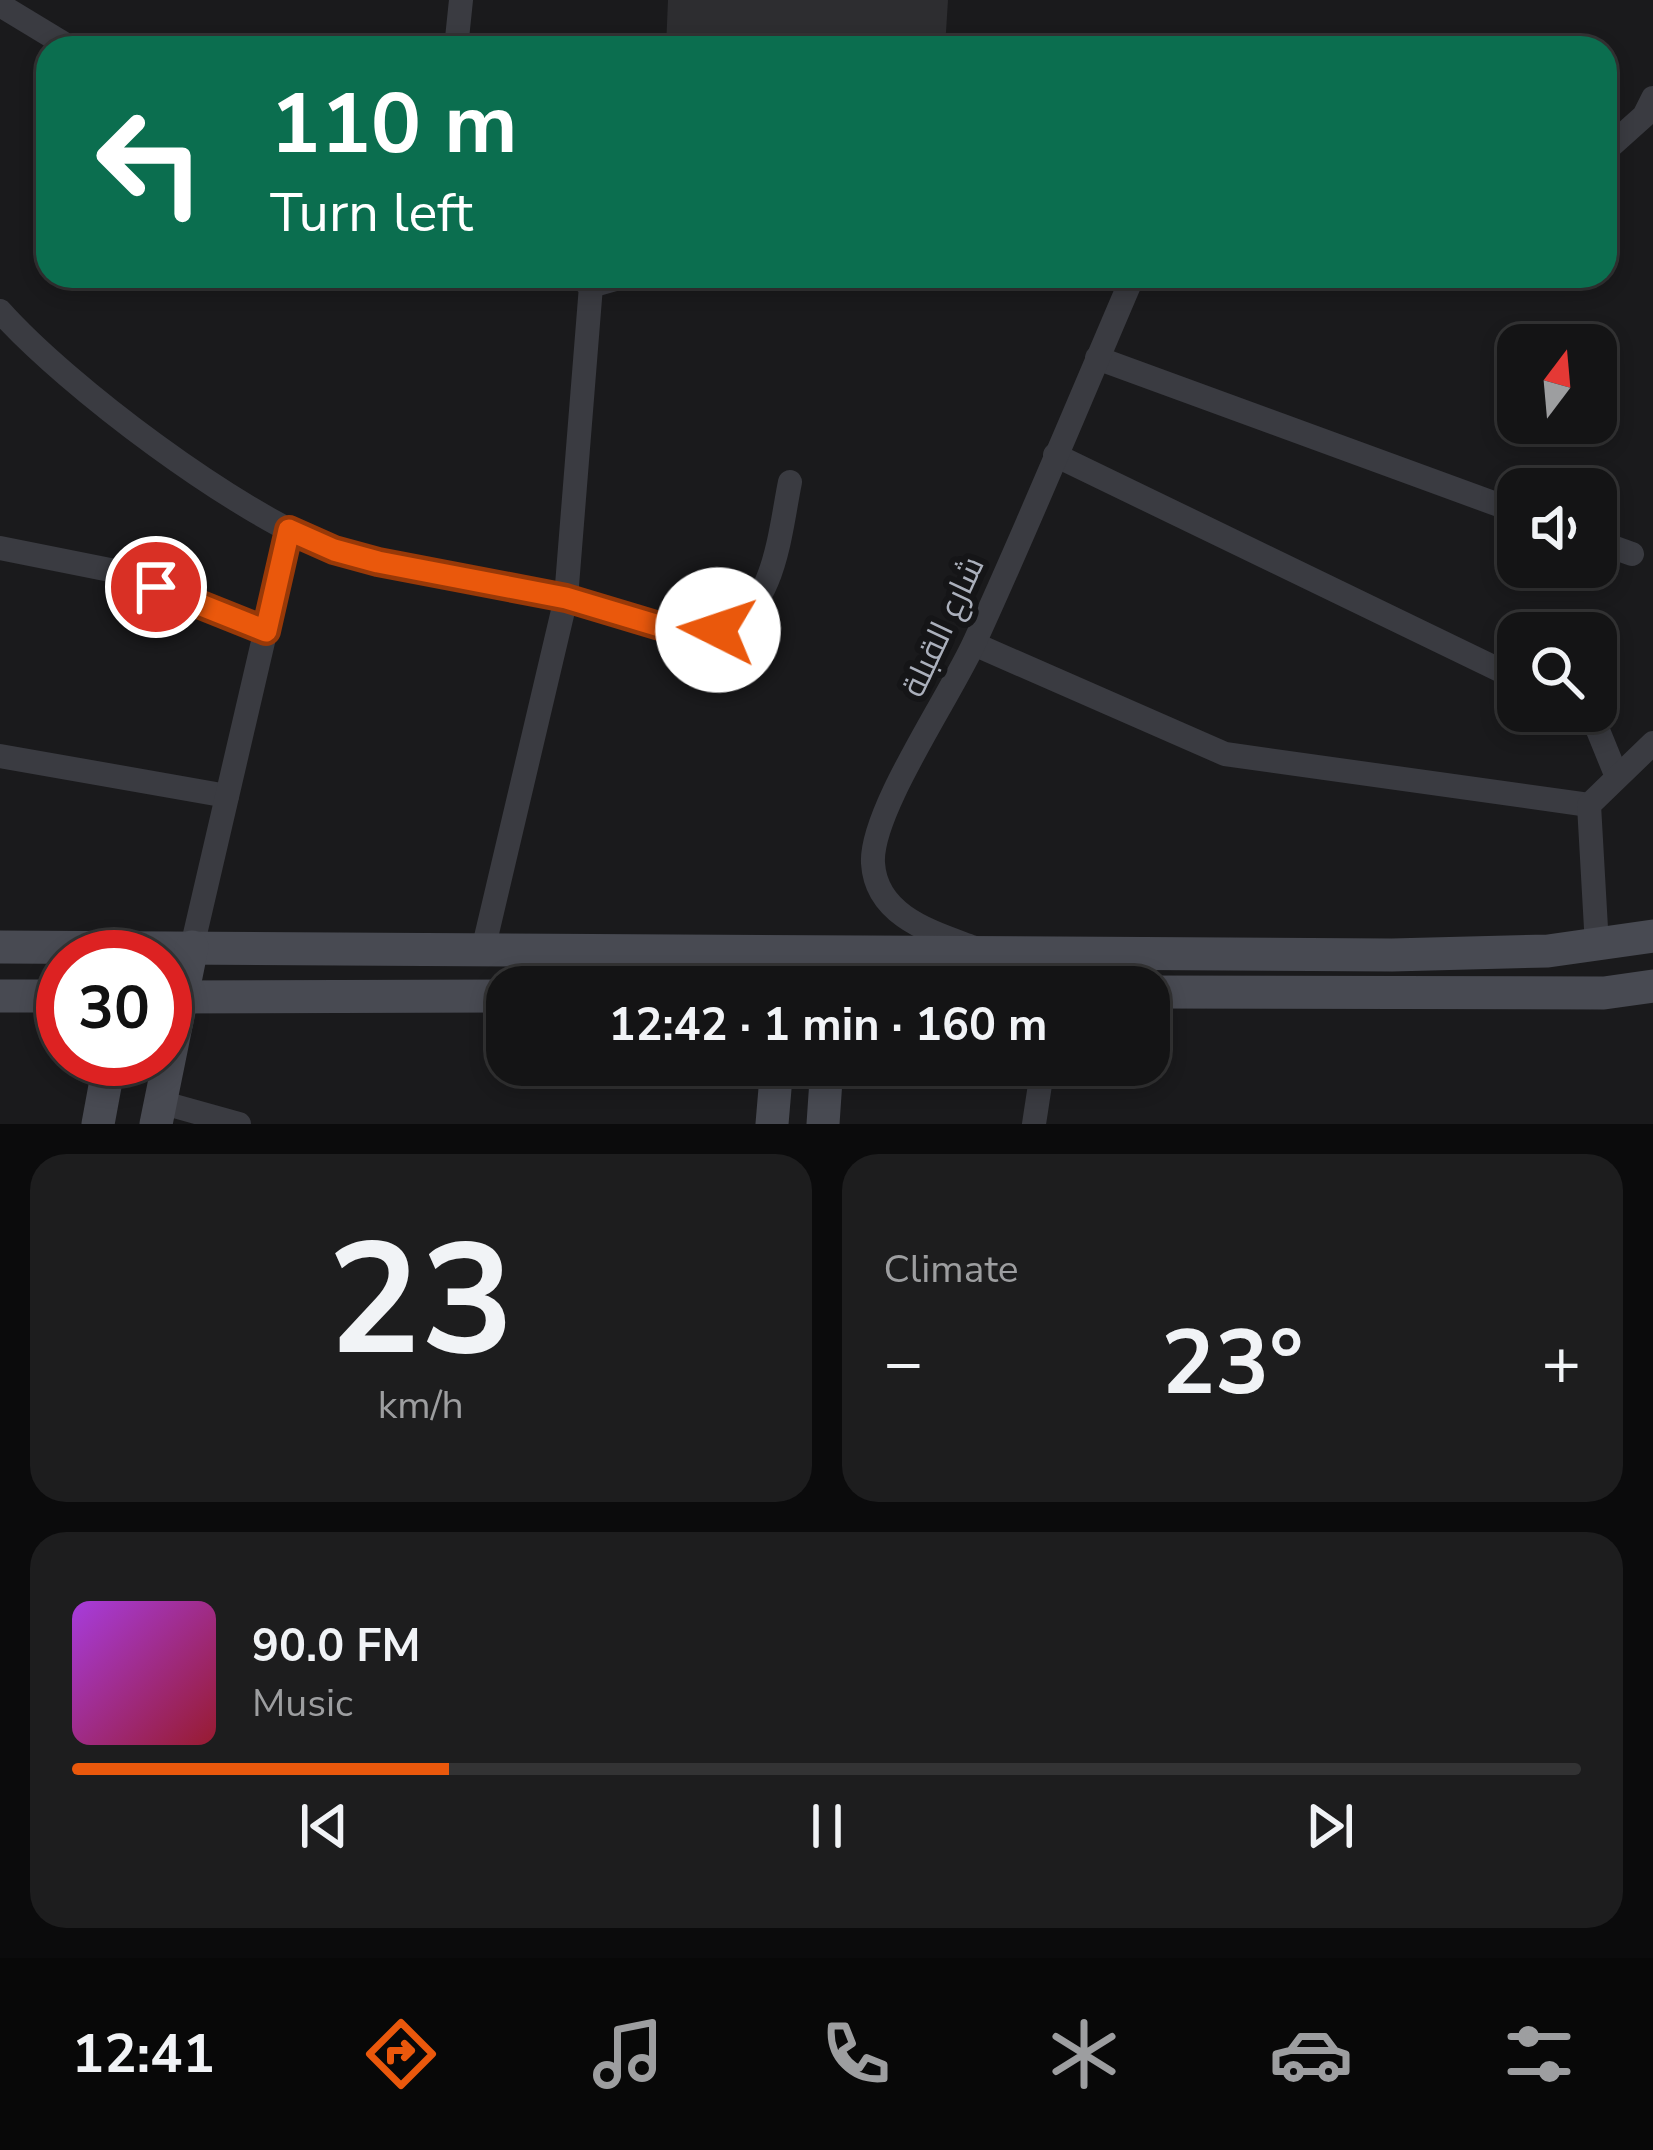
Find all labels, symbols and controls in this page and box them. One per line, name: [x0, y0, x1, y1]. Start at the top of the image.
text: 110 m: [270, 67, 518, 182]
icon: left: [72, 84, 228, 240]
text: Turn left: [270, 176, 473, 250]
north arrow: [1497, 324, 1617, 444]
map controls: [1497, 324, 1617, 732]
button: sound: [1497, 468, 1617, 588]
pin: [105, 536, 207, 638]
street label: شارع القبلة: [891, 549, 996, 704]
icon: arrive: [123, 554, 189, 620]
position arrow: [655, 567, 781, 693]
button: search: [1497, 612, 1617, 732]
speed limit sign: 30: [36, 930, 192, 1086]
text: 12:42 · 1 min · 160 m: [608, 995, 1048, 1056]
text: 23: [327, 1194, 514, 1407]
text: Climate: [884, 1243, 1019, 1296]
text: 23°: [1161, 1302, 1303, 1425]
text: −: [884, 1318, 923, 1408]
text: +: [1541, 1318, 1581, 1408]
text: km/h: [378, 1379, 464, 1432]
text: 90.0 FM: [252, 1616, 421, 1677]
text: Music: [252, 1677, 353, 1730]
icon: previous: [291, 1793, 357, 1859]
icon: pause: [794, 1793, 860, 1859]
icon: next: [1297, 1793, 1363, 1859]
icon: directions: [359, 2012, 443, 2096]
icon: music: [586, 2012, 670, 2096]
icon: phone: [814, 2012, 898, 2096]
icon: climate: [1042, 2012, 1126, 2096]
icon: car: [1269, 2012, 1353, 2096]
icon: filters: [1497, 2012, 1581, 2096]
text: 12:41: [72, 2017, 215, 2091]

